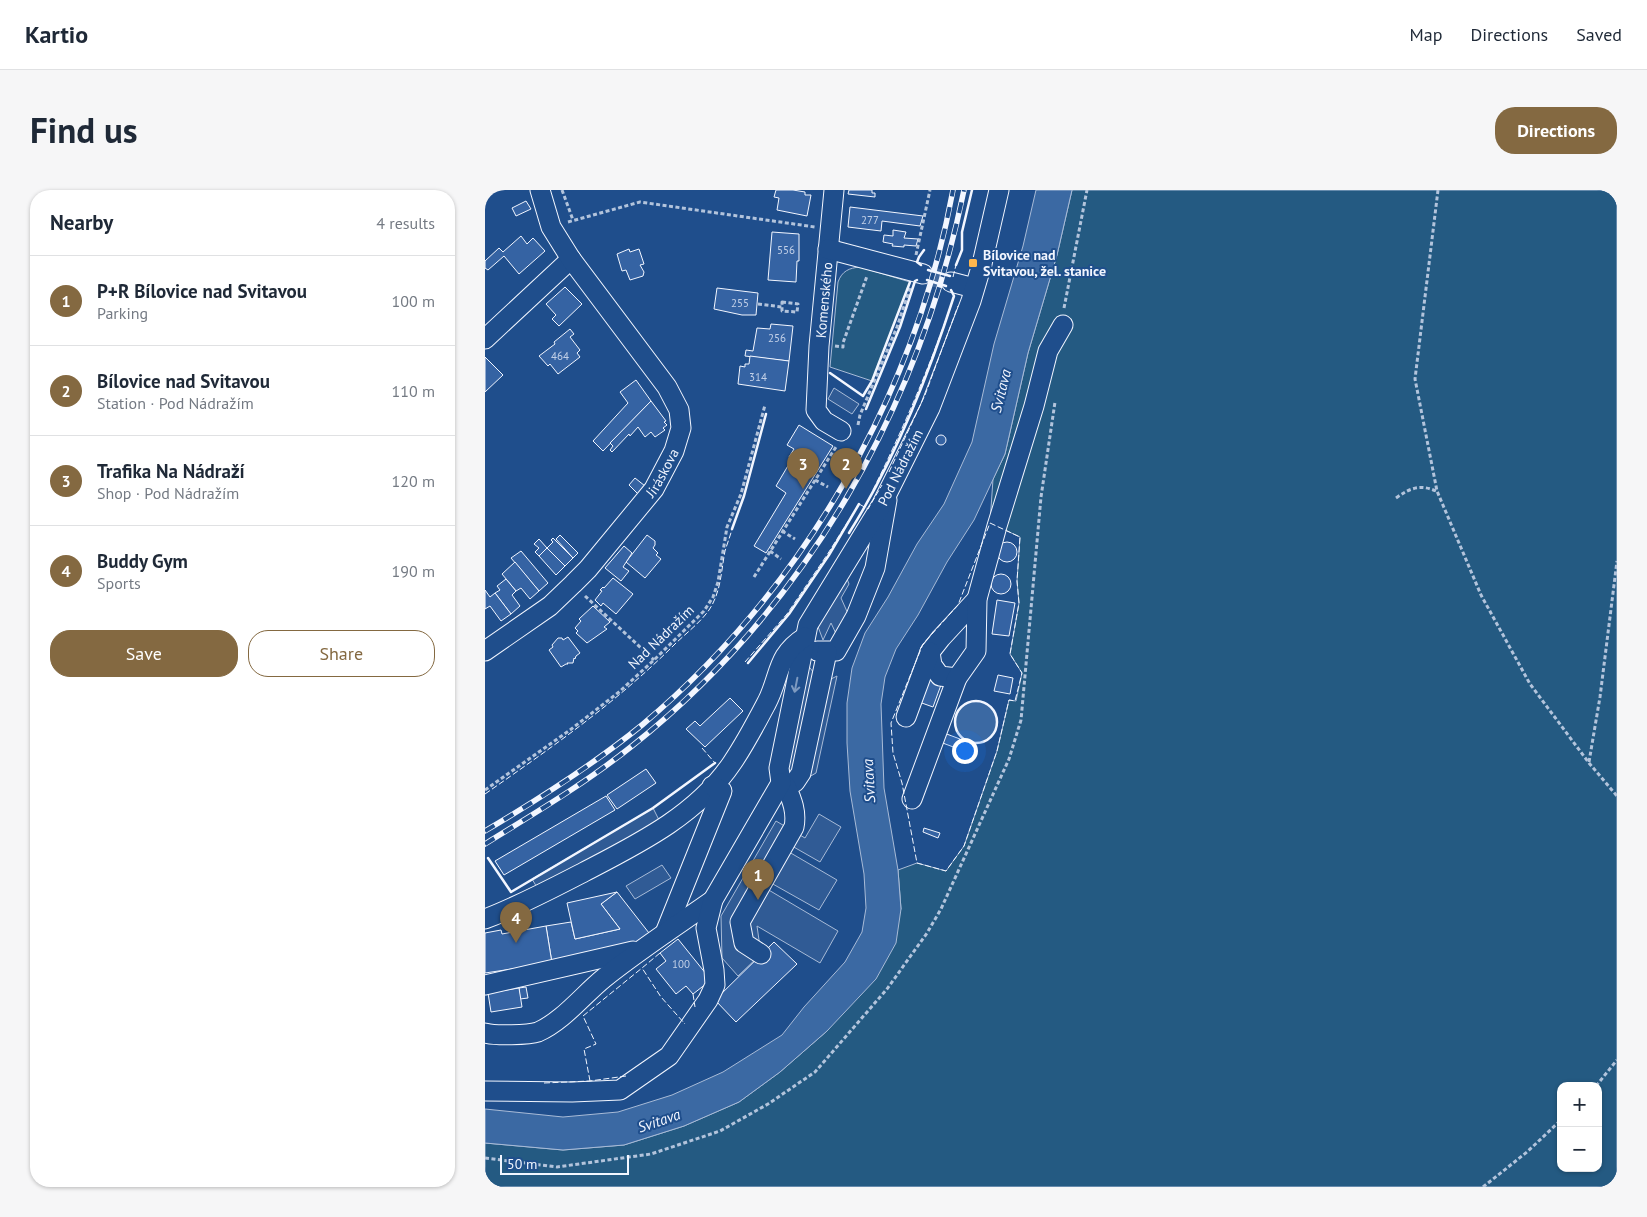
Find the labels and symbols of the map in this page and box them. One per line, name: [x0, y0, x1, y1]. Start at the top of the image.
house number: 277: [861, 213, 879, 227]
house number: 556: [777, 243, 795, 257]
place label: Bílovice nad Svitavou, žel. stanice: [983, 246, 1106, 280]
marker: Bílovice nad Svitavou, žel. stanice: [967, 257, 979, 269]
street label: Komenského: [812, 261, 836, 339]
house number: 255: [731, 296, 749, 310]
house number: 256: [768, 331, 786, 345]
house number: 464: [551, 349, 569, 363]
water label: Svitava: [986, 367, 1015, 414]
house number: 314: [749, 370, 767, 384]
street label: Pod Nádražím: [874, 426, 927, 509]
street label: Jiráskova: [641, 445, 683, 502]
pin: 3: [787, 448, 819, 489]
pin: 2: [830, 448, 862, 489]
street label: Nad Nádražím: [624, 601, 698, 673]
one-way arrow: [790, 677, 800, 693]
your location: [952, 738, 978, 764]
water label: Svitava: [858, 758, 879, 803]
pin: 1: [742, 859, 774, 900]
pin: 4: [500, 902, 532, 943]
house number: 100: [672, 957, 690, 971]
water label: Svitava: [635, 1104, 683, 1137]
scale bar: [500, 1152, 629, 1175]

